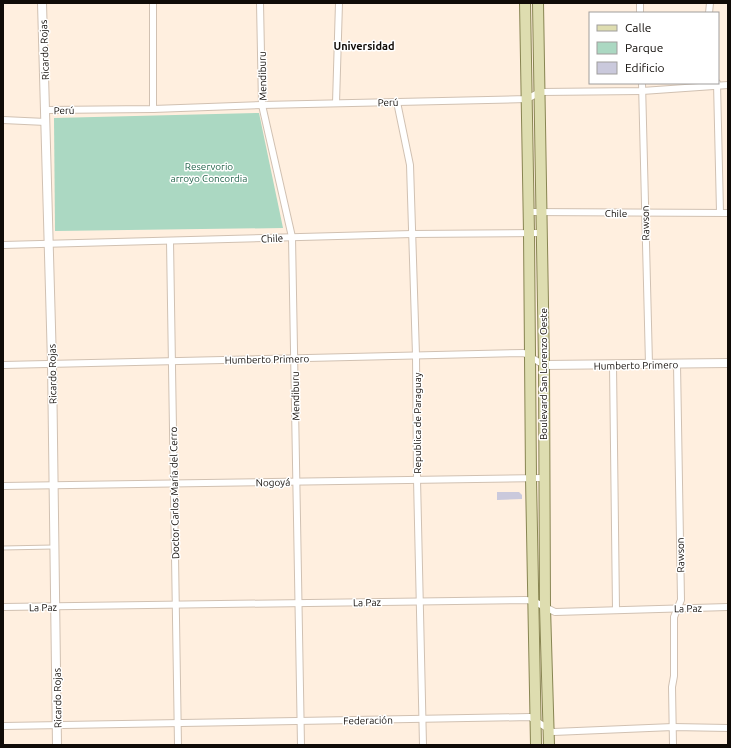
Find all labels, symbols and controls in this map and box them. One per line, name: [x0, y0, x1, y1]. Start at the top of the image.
legend: [589, 12, 719, 84]
street label: Ricardo Rojas: [38, 20, 51, 80]
text: Calle: [625, 21, 651, 34]
district label: Universidad: [333, 40, 395, 52]
text: Parque: [625, 41, 663, 54]
street label: Mendiburu: [257, 51, 268, 101]
text: Edificio: [625, 61, 665, 74]
street label: Perú: [378, 97, 399, 108]
street label: Perú: [54, 105, 75, 116]
park label: Reservorio arroyo Concordia: [171, 161, 247, 184]
street label: Rawson: [640, 205, 651, 241]
street label: Chile: [605, 208, 627, 219]
street label: Chile: [261, 233, 283, 244]
street label: Boulevard San Lorenzo Oeste: [538, 308, 549, 440]
street label: Ricardo Rojas: [46, 344, 59, 404]
street label: Humberto Primero: [225, 353, 309, 366]
street label: Humberto Primero: [594, 359, 678, 372]
street label: Mendiburu: [290, 371, 301, 421]
street label: Republica de Paraguay: [412, 372, 423, 474]
street label: Doctor Carlos María del Cerro: [168, 427, 181, 559]
street label: Nogoyá: [256, 477, 290, 488]
street label: Rawson: [675, 537, 686, 573]
street label: La Paz: [353, 597, 382, 608]
street label: La Paz: [29, 602, 58, 613]
street label: La Paz: [674, 603, 703, 614]
street label: Ricardo Rojas: [51, 668, 64, 728]
street label: Federación: [343, 715, 393, 726]

